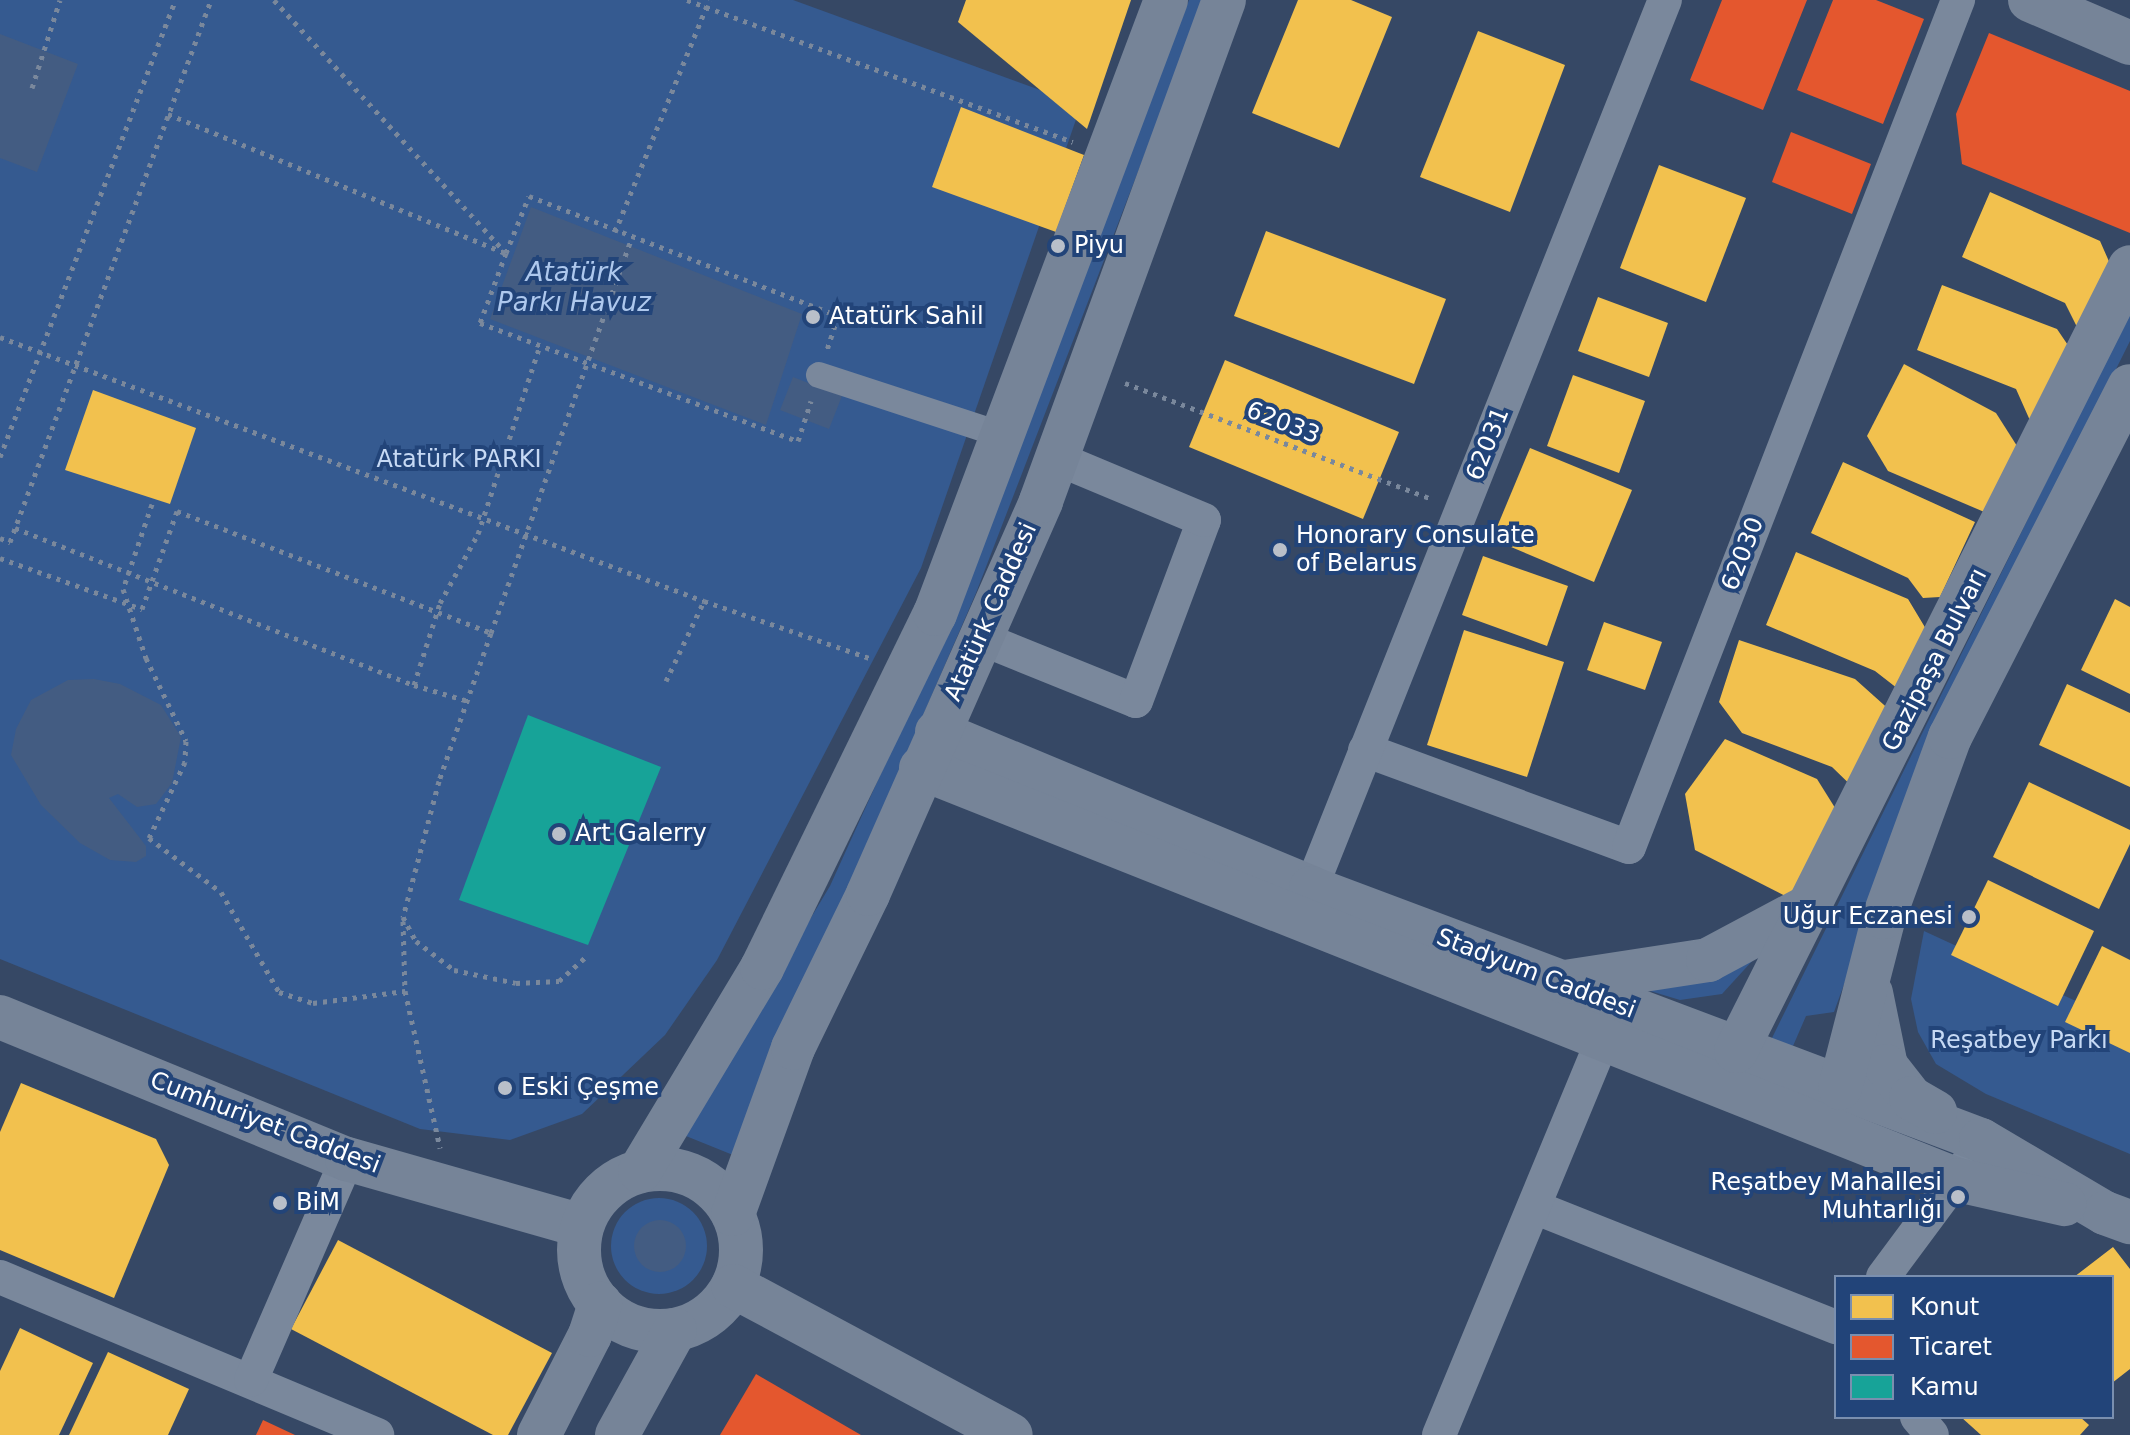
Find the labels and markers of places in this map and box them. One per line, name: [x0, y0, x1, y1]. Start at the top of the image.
place label: Piyu: [1074, 232, 1124, 260]
marker: Piyu: [1049, 237, 1067, 255]
place label: Atatürk Sahil: [829, 303, 984, 331]
marker: Atatürk Sahil: [804, 308, 822, 326]
place label: Honorary Consulate of Belarus: [1296, 522, 1535, 578]
marker: Honorary Consulate of Belarus: [1271, 541, 1289, 559]
place label: Art Galerry: [575, 820, 707, 848]
marker: Art Galerry: [550, 825, 568, 843]
place label: Uğur Eczanesi: [1783, 903, 1953, 931]
marker: Uğur Eczanesi: [1960, 908, 1978, 926]
place label: Eski Çeşme: [521, 1074, 659, 1102]
marker: Eski Çeşme: [496, 1079, 514, 1097]
place label: Reşatbey Mahallesi Muhtarlığı: [1711, 1169, 1942, 1225]
marker: Reşatbey Mahallesi Muhtarlığı: [1949, 1188, 1967, 1206]
place label: BiM: [296, 1189, 340, 1217]
marker: BiM: [271, 1194, 289, 1212]

